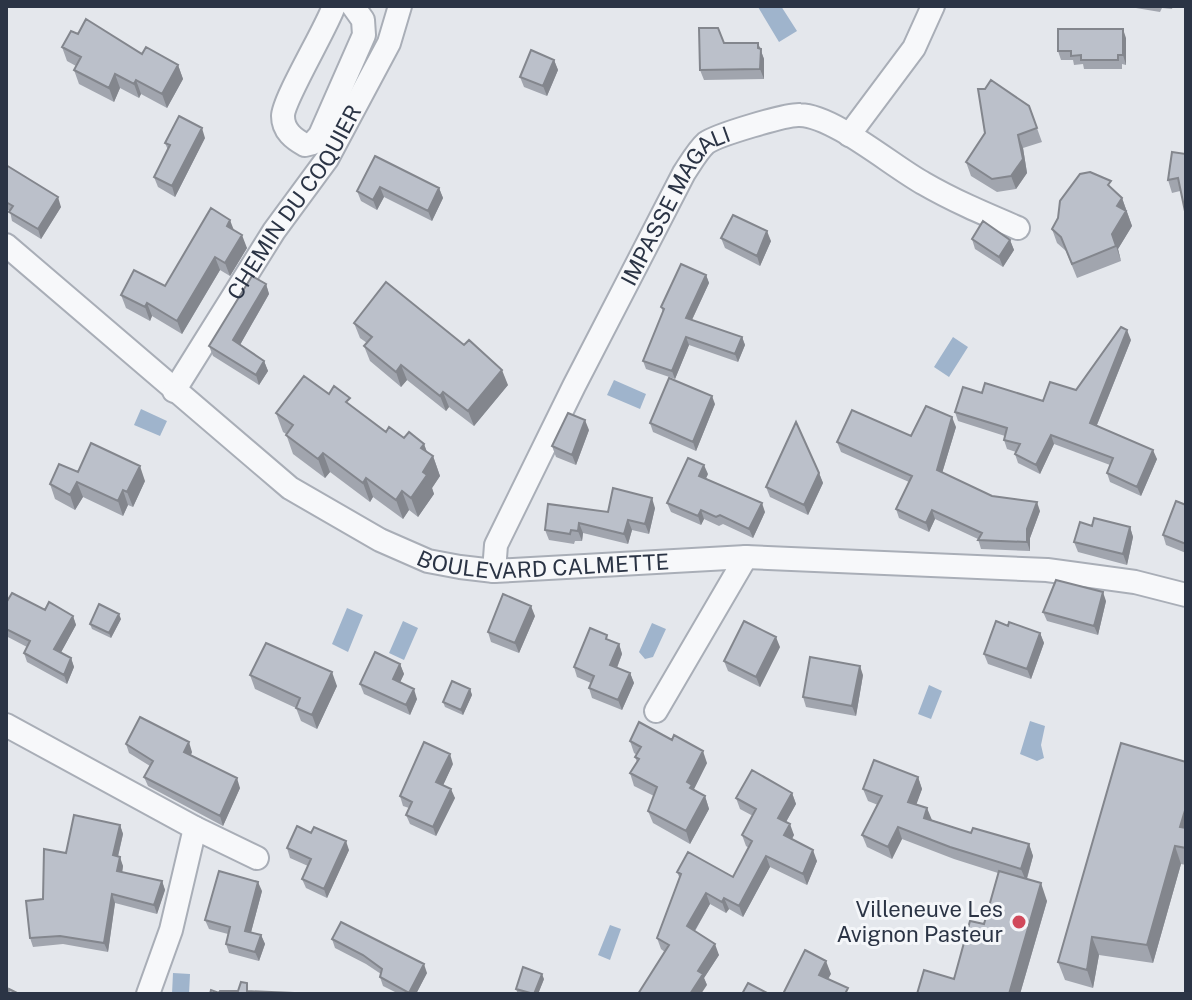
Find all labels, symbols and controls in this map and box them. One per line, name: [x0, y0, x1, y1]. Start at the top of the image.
street label: CHEMIN DU COQUIER: [221, 100, 367, 304]
street label: IMPASSE MAGALI: [615, 121, 734, 290]
street label: BOULEVARD CALMETTE: [413, 545, 670, 584]
place label: Villeneuve Les Avignon Pasteur: [836, 896, 1003, 947]
marker: Villeneuve Les Avignon Pasteur: [1010, 913, 1028, 931]

